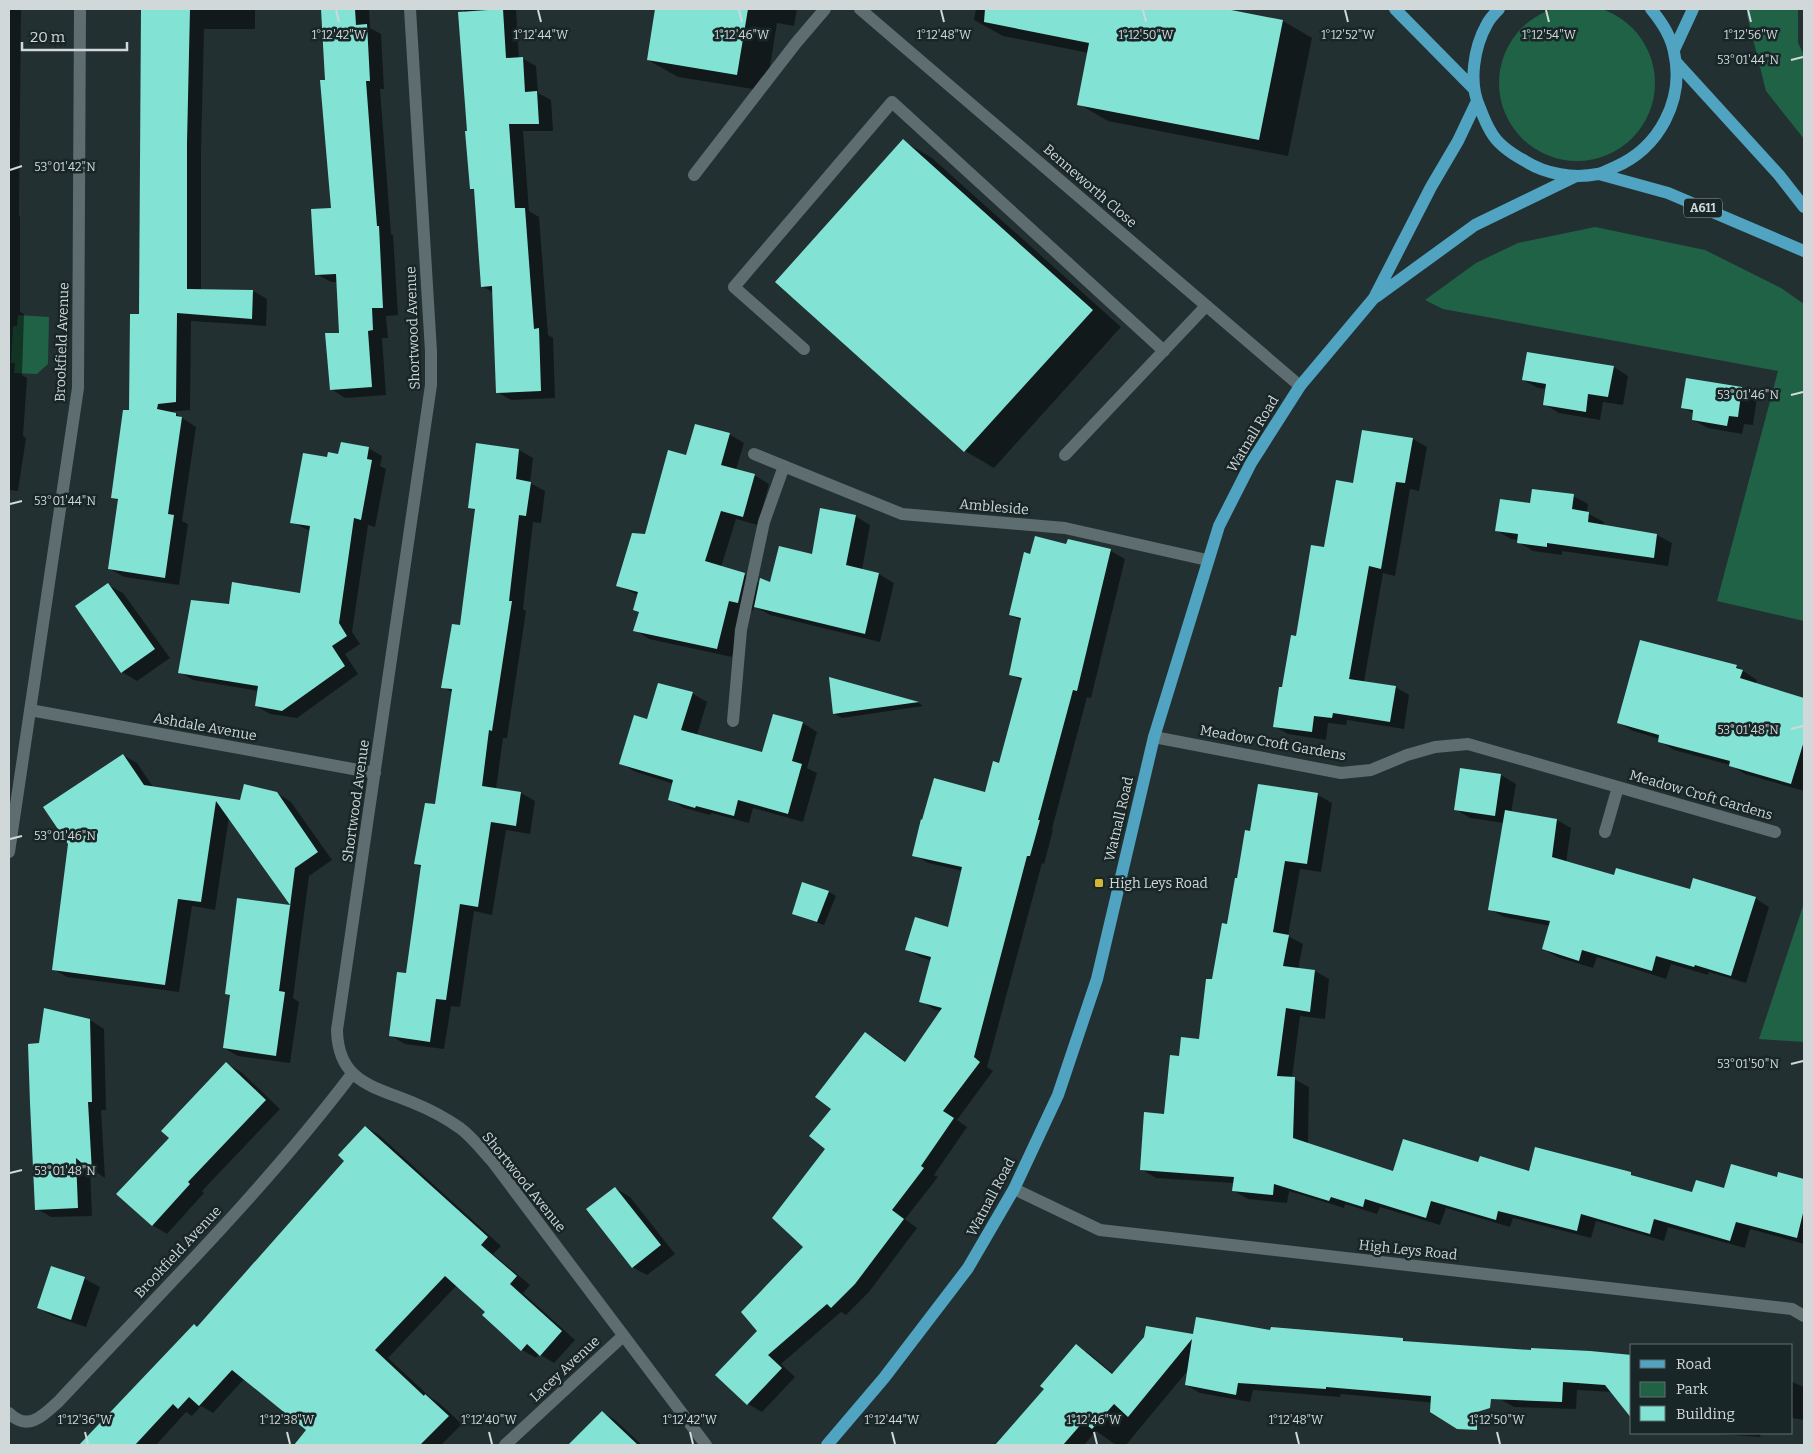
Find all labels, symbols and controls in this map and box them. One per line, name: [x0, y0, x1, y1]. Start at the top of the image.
scale bar: [22, 20, 128, 52]
text: 20 m: [30, 28, 66, 46]
text: 1°12'42"W: [312, 28, 367, 42]
text: 1°12'44"W: [514, 28, 569, 42]
text: 1°12'46"W: [715, 28, 770, 42]
text: 1°12'48"W: [917, 28, 972, 42]
text: 1°12'50"W: [1119, 28, 1174, 42]
text: 1°12'52"W: [1321, 28, 1375, 42]
text: 1°12'54"W: [1522, 28, 1577, 42]
text: 1°12'56"W: [1724, 28, 1779, 42]
text: 53°01'44"N: [1717, 53, 1779, 67]
street label: Benneworth Close: [1040, 141, 1140, 231]
text: 53°01'42"N: [34, 160, 96, 174]
road number: A611: [1684, 198, 1722, 218]
street label: Shortwood Avenue: [402, 266, 424, 390]
street label: Brookfield Avenue: [51, 282, 73, 402]
text: 53°01'46"N: [1717, 388, 1779, 402]
street label: Watnall Road: [1224, 393, 1282, 475]
text: 53°01'44"N: [34, 494, 96, 508]
street label: Ambleside: [959, 495, 1029, 519]
street label: Ashdale Avenue: [152, 710, 258, 744]
street label: Meadow Croft Gardens: [1199, 722, 1347, 764]
text: 53°01'48"N: [1717, 723, 1779, 737]
street label: Shortwood Avenue: [339, 739, 373, 863]
street label: Meadow Croft Gardens: [1627, 766, 1775, 824]
street label: Watnall Road: [1101, 775, 1137, 863]
text: 53°01'46"N: [34, 829, 96, 843]
place label: High Leys Road: [1109, 875, 1208, 892]
marker: High Leys Road: [1093, 877, 1105, 889]
text: 53°01'50"N: [1717, 1057, 1779, 1071]
street label: Shortwood Avenue: [478, 1129, 570, 1235]
street label: Watnall Road: [963, 1155, 1019, 1239]
text: 53°01'48"N: [34, 1164, 96, 1178]
street label: Brookfield Avenue: [131, 1202, 225, 1302]
street label: High Leys Road: [1358, 1236, 1458, 1264]
street label: Lacey Avenue: [527, 1332, 603, 1406]
legend: [1630, 1344, 1793, 1434]
text: Road: [1676, 1355, 1711, 1373]
text: Park: [1676, 1380, 1708, 1398]
text: Building: [1676, 1405, 1735, 1423]
text: 1°12'36"W: [58, 1413, 113, 1427]
text: 1°12'38"W: [260, 1413, 315, 1427]
text: 1°12'40"W: [461, 1413, 517, 1427]
text: 1°12'42"W: [663, 1413, 718, 1427]
text: 1°12'44"W: [865, 1413, 920, 1427]
text: 1°12'46"W: [1067, 1413, 1122, 1427]
text: 1°12'48"W: [1269, 1413, 1324, 1427]
text: 1°12'50"W: [1470, 1413, 1525, 1427]

